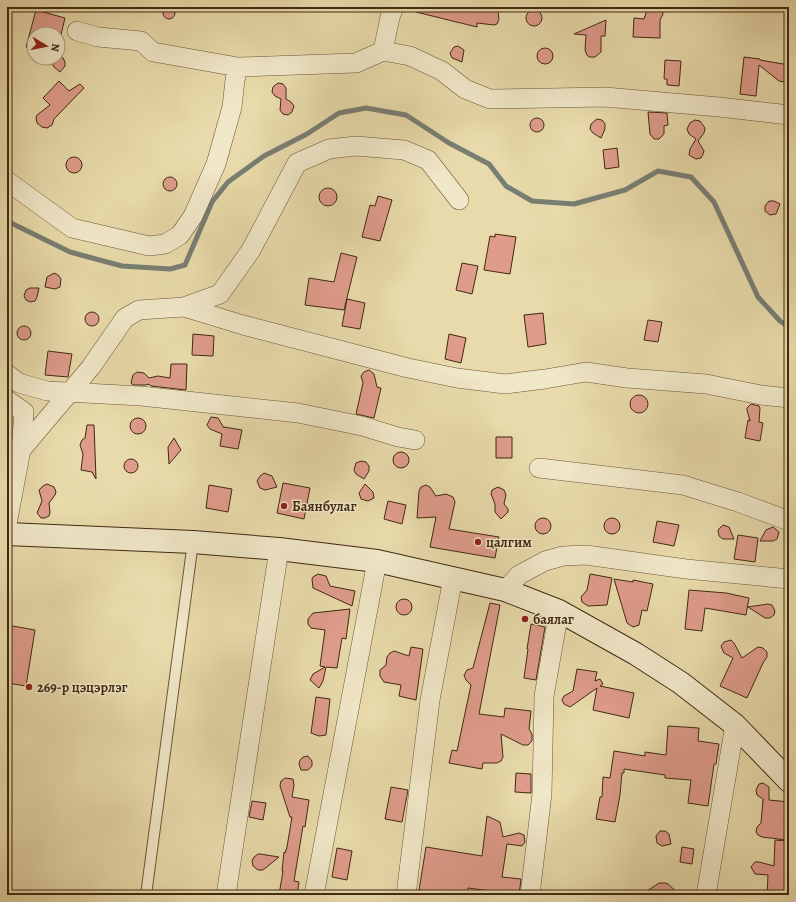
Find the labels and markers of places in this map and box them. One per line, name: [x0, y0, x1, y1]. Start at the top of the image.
place label: Баянбулаг: [292, 497, 357, 516]
marker: Баянбулаг: [279, 501, 289, 511]
place label: цалгим: [486, 533, 532, 552]
marker: цалгим: [473, 537, 483, 547]
place label: баялаг: [533, 610, 574, 629]
marker: баялаг: [520, 614, 530, 624]
place label: 269-р цэцэрлэг: [37, 678, 128, 697]
marker: 269-р цэцэрлэг: [24, 682, 34, 692]

